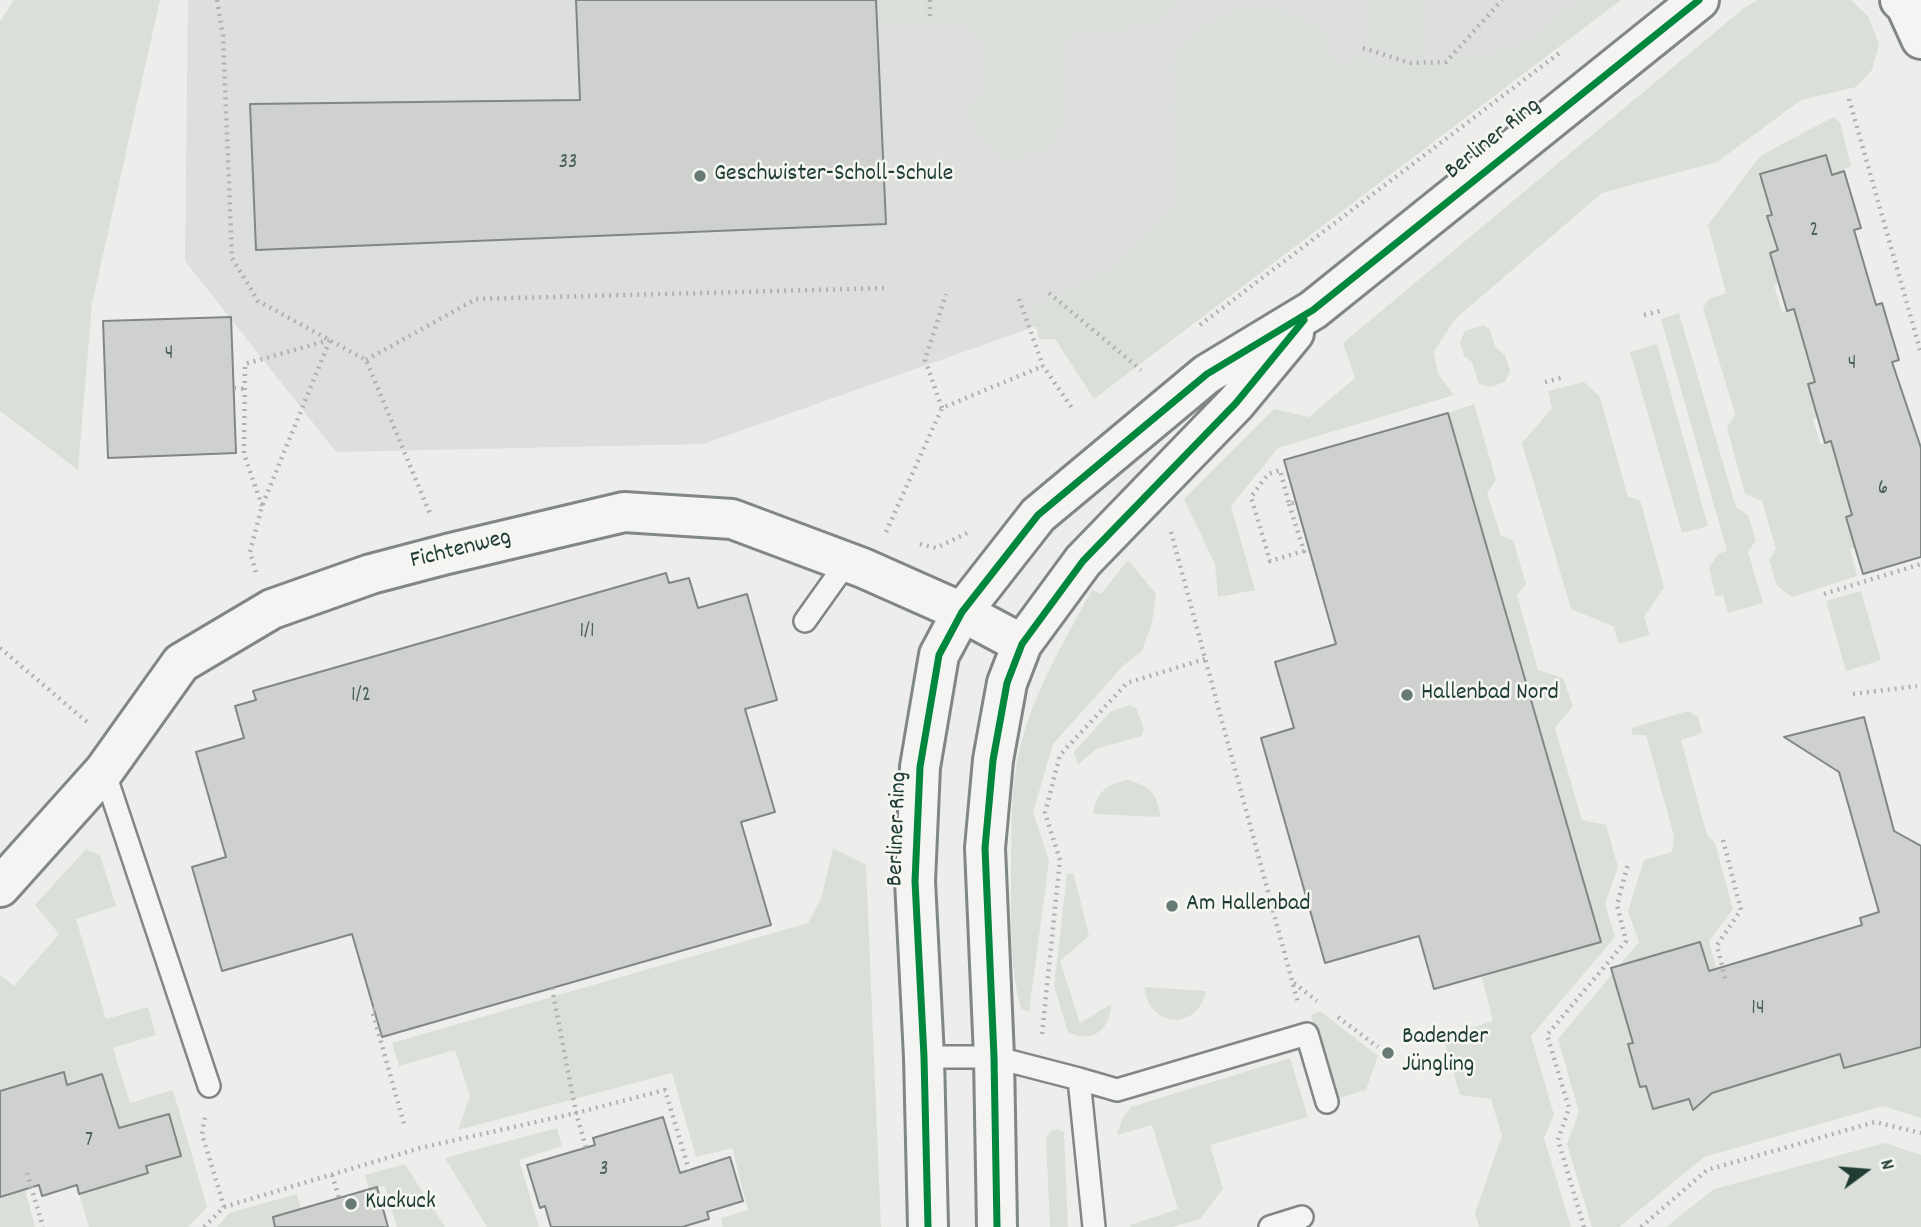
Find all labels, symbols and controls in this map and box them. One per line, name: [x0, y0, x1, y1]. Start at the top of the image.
street label: Berliner Ring: [1440, 93, 1548, 187]
house number: 33: [559, 151, 577, 177]
place label: Geschwister-Scholl-Schule: [714, 162, 953, 190]
marker: Geschwister-Scholl-Schule: [692, 168, 708, 184]
house number: 2: [1809, 219, 1819, 245]
house number: 4: [165, 342, 173, 368]
house number: 4: [1848, 352, 1856, 378]
house number: 6: [1878, 477, 1888, 503]
street label: Fichtenweg: [408, 525, 514, 577]
house number: 1/1: [579, 620, 595, 646]
place label: Hallenbad Nord: [1421, 681, 1559, 709]
house number: 1/2: [351, 684, 371, 710]
marker: Hallenbad Nord: [1399, 687, 1415, 703]
street label: Berliner Ring: [883, 771, 915, 887]
place label: Am Hallenbad: [1186, 892, 1311, 920]
marker: Am Hallenbad: [1164, 898, 1180, 914]
house number: 14: [1751, 997, 1765, 1023]
place label: Badender Jüngling: [1402, 1025, 1488, 1081]
marker: Badender Jüngling: [1380, 1045, 1396, 1061]
house number: 7: [85, 1129, 93, 1155]
north arrow: [1830, 1136, 1900, 1206]
text: N: [1871, 1157, 1900, 1173]
house number: 3: [599, 1158, 609, 1184]
place label: Kuckuck: [365, 1190, 436, 1218]
marker: Kuckuck: [343, 1196, 359, 1212]

